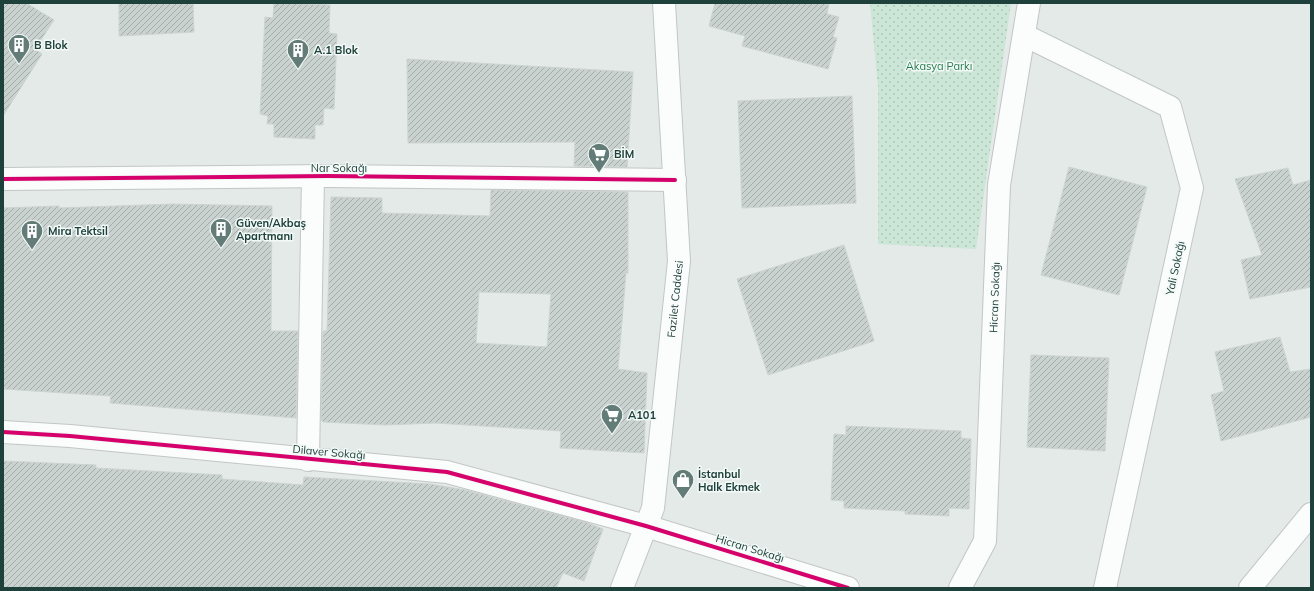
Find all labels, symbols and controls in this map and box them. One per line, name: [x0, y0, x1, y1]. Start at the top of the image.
building icon: B Blok: [6, 32, 32, 65]
building icon: A.1 Blok: [285, 37, 311, 70]
place label: B Blok: [34, 38, 69, 52]
place label: A.1 Blok: [314, 43, 359, 57]
park label: Akasya Parkı: [906, 59, 972, 73]
supermarket icon: BİM: [586, 141, 612, 174]
place label: BİM: [614, 146, 634, 161]
street label: Nar Sokağı: [311, 161, 367, 175]
building icon: Güven/Akbaş Apartmanı: [208, 216, 234, 249]
place label: Güven/Akbaş Apartmanı: [236, 216, 306, 243]
building icon: Mira Tektsil: [19, 218, 45, 251]
place label: Mira Tektsil: [48, 224, 108, 238]
street label: Yali Sokağı: [1162, 240, 1188, 297]
street label: Fazilet Caddesi: [664, 260, 686, 338]
street label: Hicran Sokağı: [986, 262, 1003, 333]
supermarket icon: A101: [599, 402, 625, 435]
place label: A101: [628, 408, 656, 422]
street label: Dilaver Sokağı: [292, 442, 366, 462]
place label: İstanbul Halk Ekmek: [698, 466, 761, 494]
shop icon: İstanbul Halk Ekmek: [670, 467, 696, 500]
street label: Hicran Sokağı: [714, 531, 786, 565]

